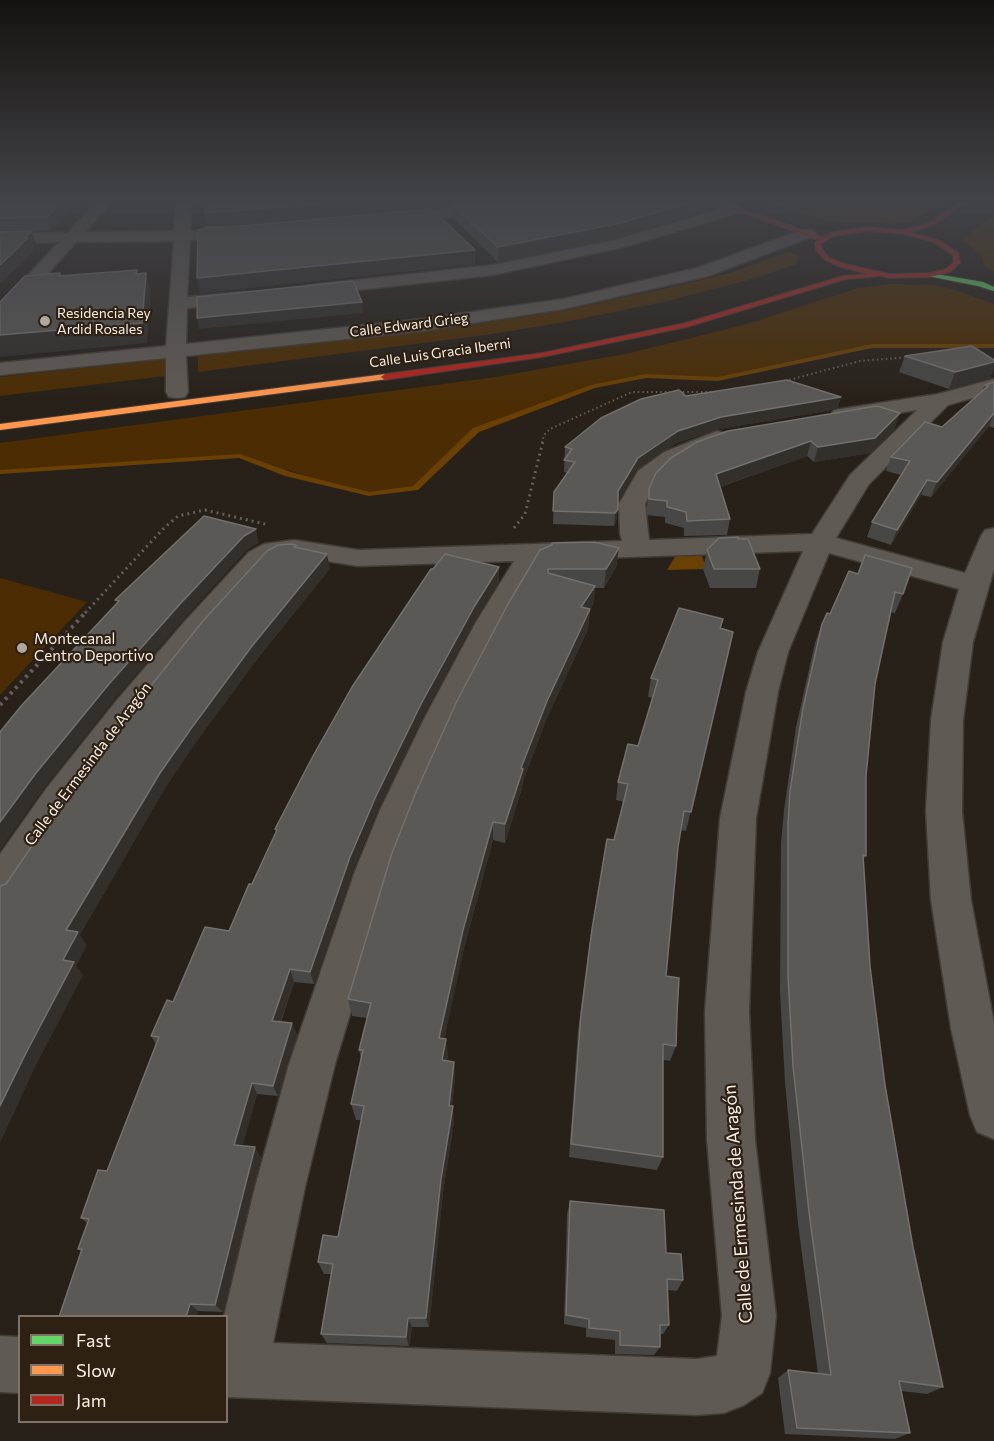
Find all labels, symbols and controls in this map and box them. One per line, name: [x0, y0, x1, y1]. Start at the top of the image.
place label: Residencia Rey Ardid Rosales: [57, 305, 151, 338]
street label: Calle Edward Grieg: [349, 309, 469, 341]
marker: Residencia Rey Ardid Rosales: [38, 314, 52, 328]
street label: Calle Luis Gracia Iberni: [368, 335, 512, 371]
place label: Montecanal Centro Deportivo: [34, 630, 154, 665]
marker: Montecanal Centro Deportivo: [15, 641, 29, 655]
street label: Calle de Ermesinda de Aragón: [21, 679, 155, 849]
street label: Calle de Ermesinda de Aragón: [719, 1084, 757, 1324]
legend: [18, 1315, 228, 1423]
text: Fast: [76, 1329, 111, 1351]
text: Slow: [76, 1359, 116, 1381]
text: Jam: [76, 1389, 106, 1411]

